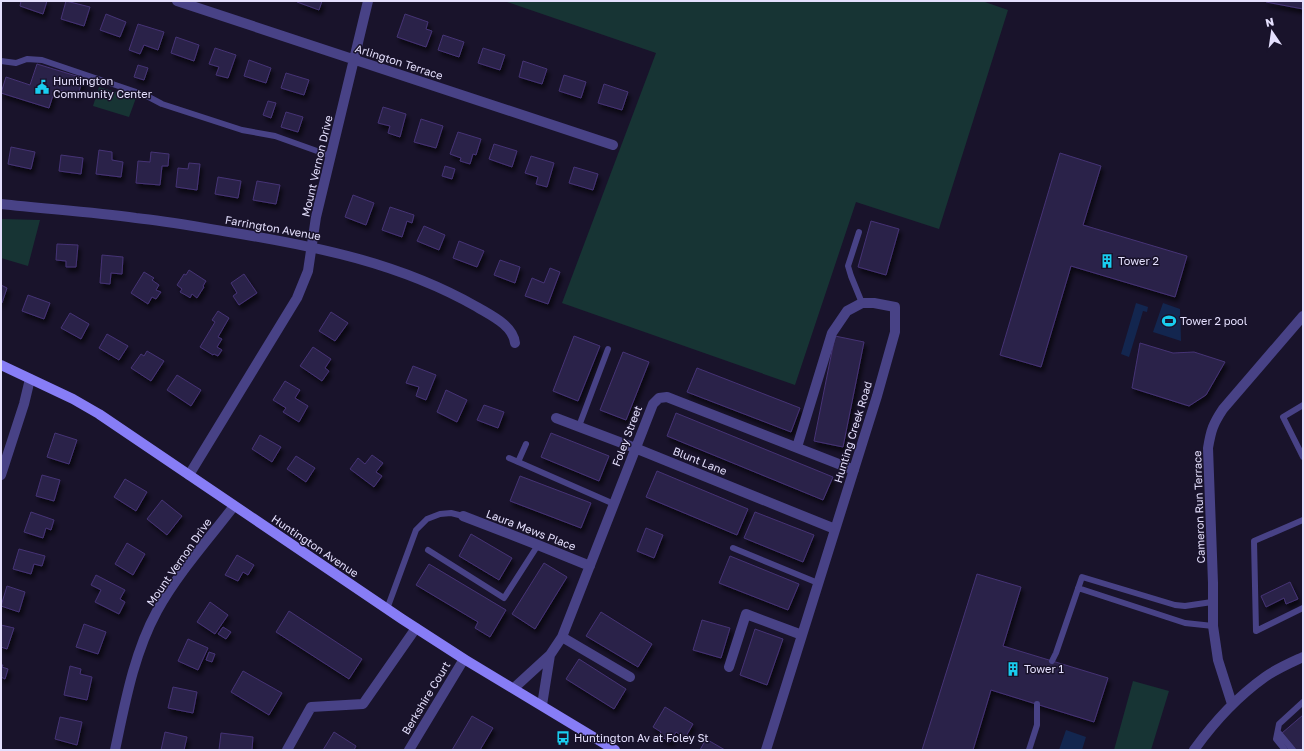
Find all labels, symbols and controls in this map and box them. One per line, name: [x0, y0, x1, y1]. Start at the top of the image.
north arrow: [1252, 12, 1292, 52]
text: N: [1264, 14, 1275, 29]
street label: Arlington Terrace: [354, 41, 445, 82]
place label: Huntington Community Center: [53, 74, 153, 100]
public building icon: Huntington Community Center: [34, 79, 50, 95]
street label: Mount Vernon Drive: [298, 114, 335, 218]
street label: Farrington Avenue: [224, 213, 322, 242]
building icon: Tower 2: [1099, 253, 1115, 269]
place label: Tower 2: [1118, 254, 1159, 267]
sports icon: Tower 2 pool: [1161, 313, 1177, 329]
place label: Tower 2 pool: [1180, 314, 1248, 327]
street label: Hunting Creek Road: [831, 379, 874, 484]
street label: Foley Street: [609, 404, 644, 468]
street label: Blunt Lane: [671, 444, 729, 477]
street label: Cameron Run Terrace: [1190, 450, 1207, 564]
street label: Laura Mews Place: [485, 506, 578, 553]
street label: Huntington Avenue: [269, 512, 361, 579]
street label: Mount Vernon Drive: [143, 515, 214, 608]
street label: Berkshire Court: [399, 659, 452, 737]
building icon: Tower 1: [1005, 661, 1021, 677]
place label: Tower 1: [1024, 662, 1064, 675]
bus stop icon: Huntington Av at Foley St: [555, 730, 571, 746]
place label: Huntington Av at Foley St: [574, 731, 709, 744]

